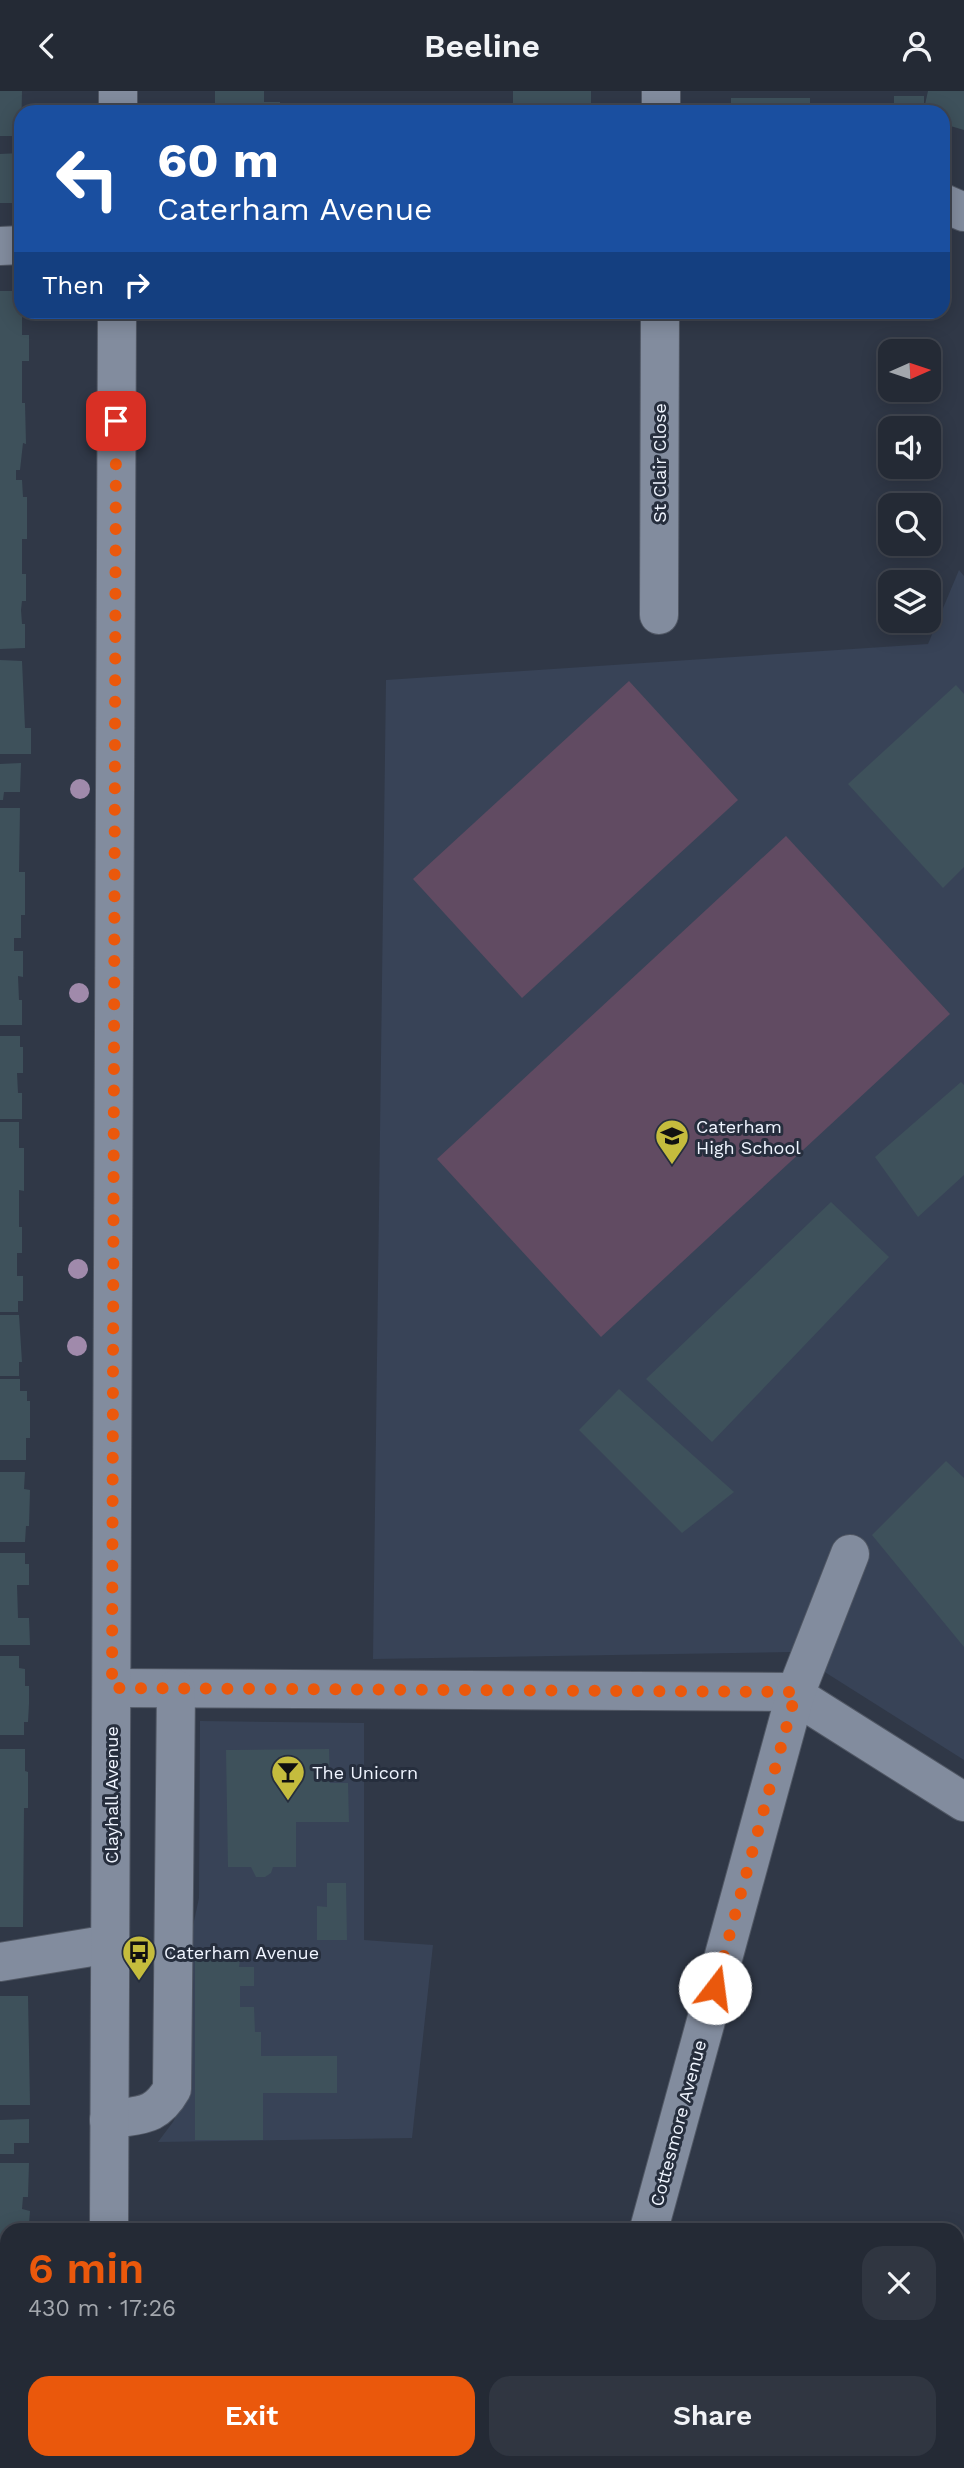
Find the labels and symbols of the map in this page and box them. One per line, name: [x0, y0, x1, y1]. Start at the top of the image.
north arrow: [878, 339, 942, 403]
pin: [86, 391, 146, 451]
street label: St Clair Close: [649, 403, 670, 523]
place label: Caterham High School: [696, 1116, 801, 1158]
school or university icon: Caterham High School: [653, 1117, 691, 1166]
street label: Clayhall Avenue: [101, 1726, 122, 1864]
bar icon: The Unicorn: [269, 1753, 307, 1802]
place label: The Unicorn: [312, 1762, 418, 1783]
bus stop icon: Caterham Avenue: [120, 1933, 158, 1982]
place label: Caterham Avenue: [164, 1942, 319, 1963]
position arrow: [678, 1951, 752, 2025]
street label: Cottesmore Avenue: [646, 2038, 710, 2208]

